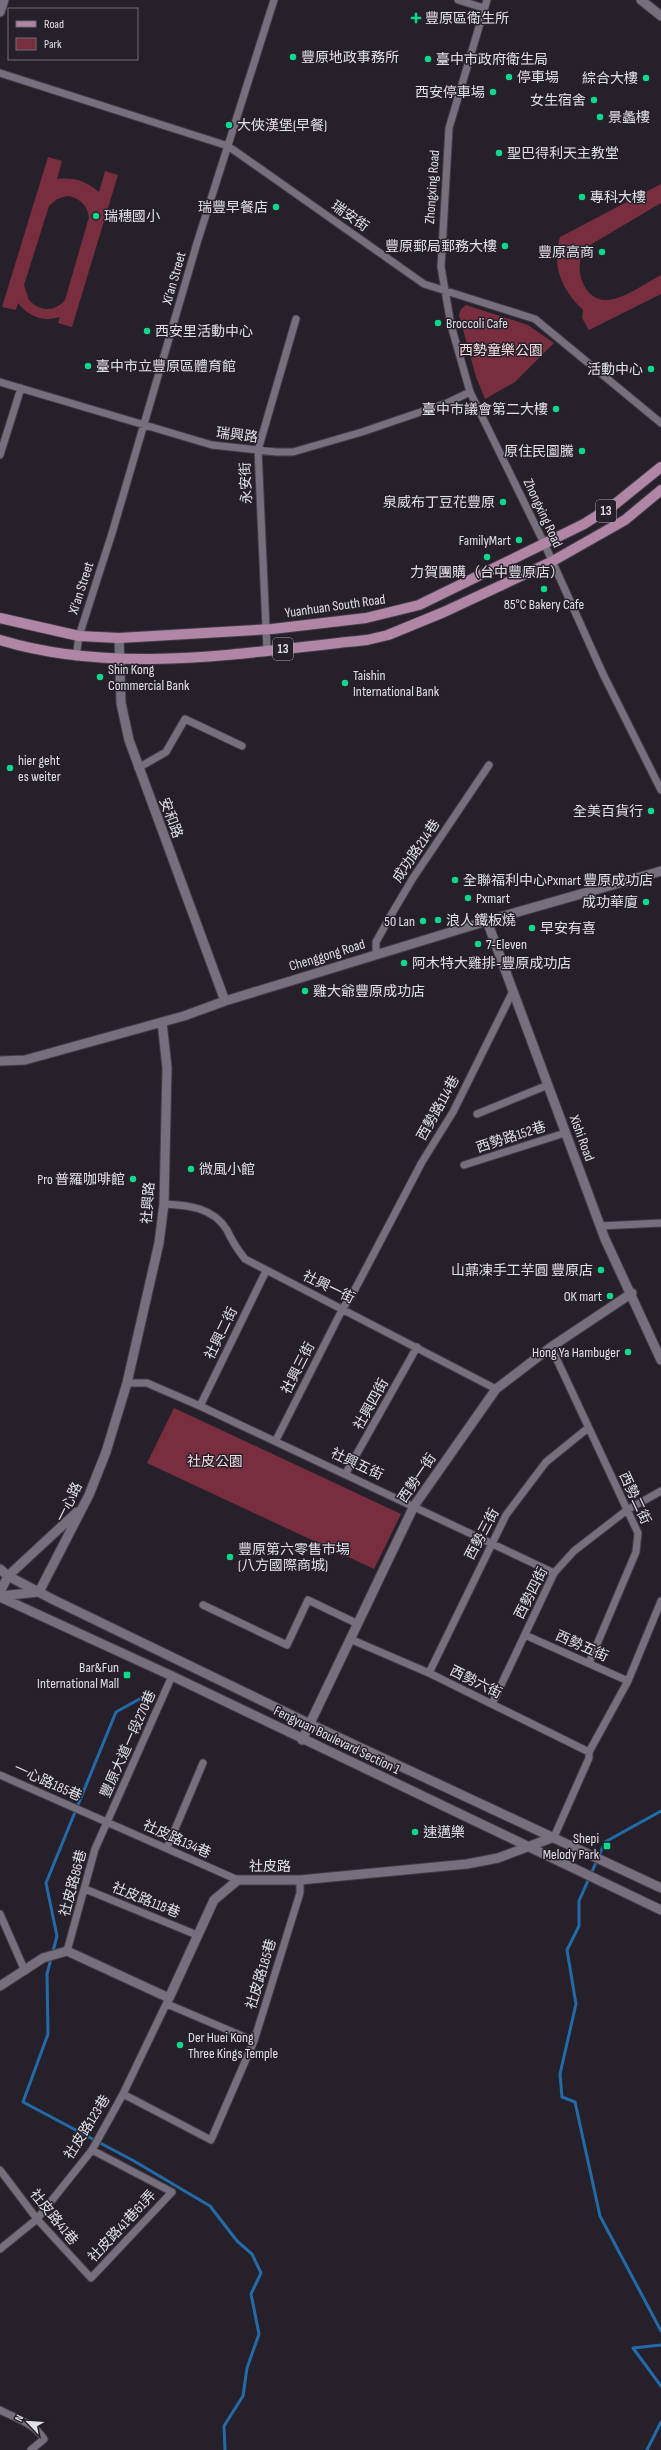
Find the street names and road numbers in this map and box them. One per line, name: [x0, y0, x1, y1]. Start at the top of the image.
street label: Zhongxing Road: [421, 149, 443, 225]
street label: 瑞安街: [328, 197, 372, 235]
street label: Xi’an Street: [158, 250, 190, 307]
street label: 瑞興路: [215, 424, 259, 446]
street label: 永安街: [236, 462, 256, 504]
street label: Zhongxing Road: [520, 476, 566, 550]
road number: 13: [596, 500, 616, 522]
street label: Xi’an Street: [64, 560, 97, 617]
street label: Yuanhuan South Road: [284, 591, 387, 621]
road number: 13: [273, 638, 293, 660]
street label: 安和路: [156, 795, 186, 841]
street label: 成功路214巷: [389, 816, 443, 886]
street label: Chenggong Road: [287, 935, 367, 975]
street label: 西勢路114巷: [413, 1073, 463, 1143]
street label: Xishi Road: [566, 1112, 598, 1163]
street label: 西勢路152巷: [474, 1118, 548, 1156]
street label: 社興路: [138, 1181, 158, 1225]
street label: 社興一街: [300, 1267, 358, 1307]
street label: 社興二街: [201, 1304, 241, 1362]
street label: 社興三街: [278, 1339, 318, 1397]
street label: 社興四街: [350, 1375, 392, 1433]
street label: 社興五街: [328, 1444, 386, 1484]
street label: 西勢一街: [394, 1450, 440, 1506]
street label: 西勢二街: [615, 1469, 655, 1527]
street label: 一心路: [52, 1479, 86, 1525]
street label: 西勢三街: [461, 1505, 503, 1563]
street label: 西勢四街: [511, 1564, 551, 1622]
street label: 西勢五街: [553, 1627, 611, 1665]
street label: 西勢六街: [447, 1662, 505, 1702]
street label: 豐原大道一段270巷: [97, 1688, 159, 1800]
street label: Fengyuan Boulevard Section 1: [271, 1702, 403, 1778]
street label: 一心路185巷: [11, 1759, 85, 1805]
street label: 社皮路134巷: [140, 1816, 214, 1862]
street label: 社皮路86巷: [56, 1848, 90, 1918]
street label: 社皮路: [249, 1858, 291, 1875]
street label: 社皮路118巷: [109, 1879, 183, 1921]
street label: 社皮路185巷: [242, 1937, 280, 2011]
street label: 社皮路123巷: [61, 2092, 113, 2162]
street label: 社皮路41巷: [26, 2186, 82, 2248]
street label: 社皮路41巷61弄: [84, 2187, 160, 2265]

